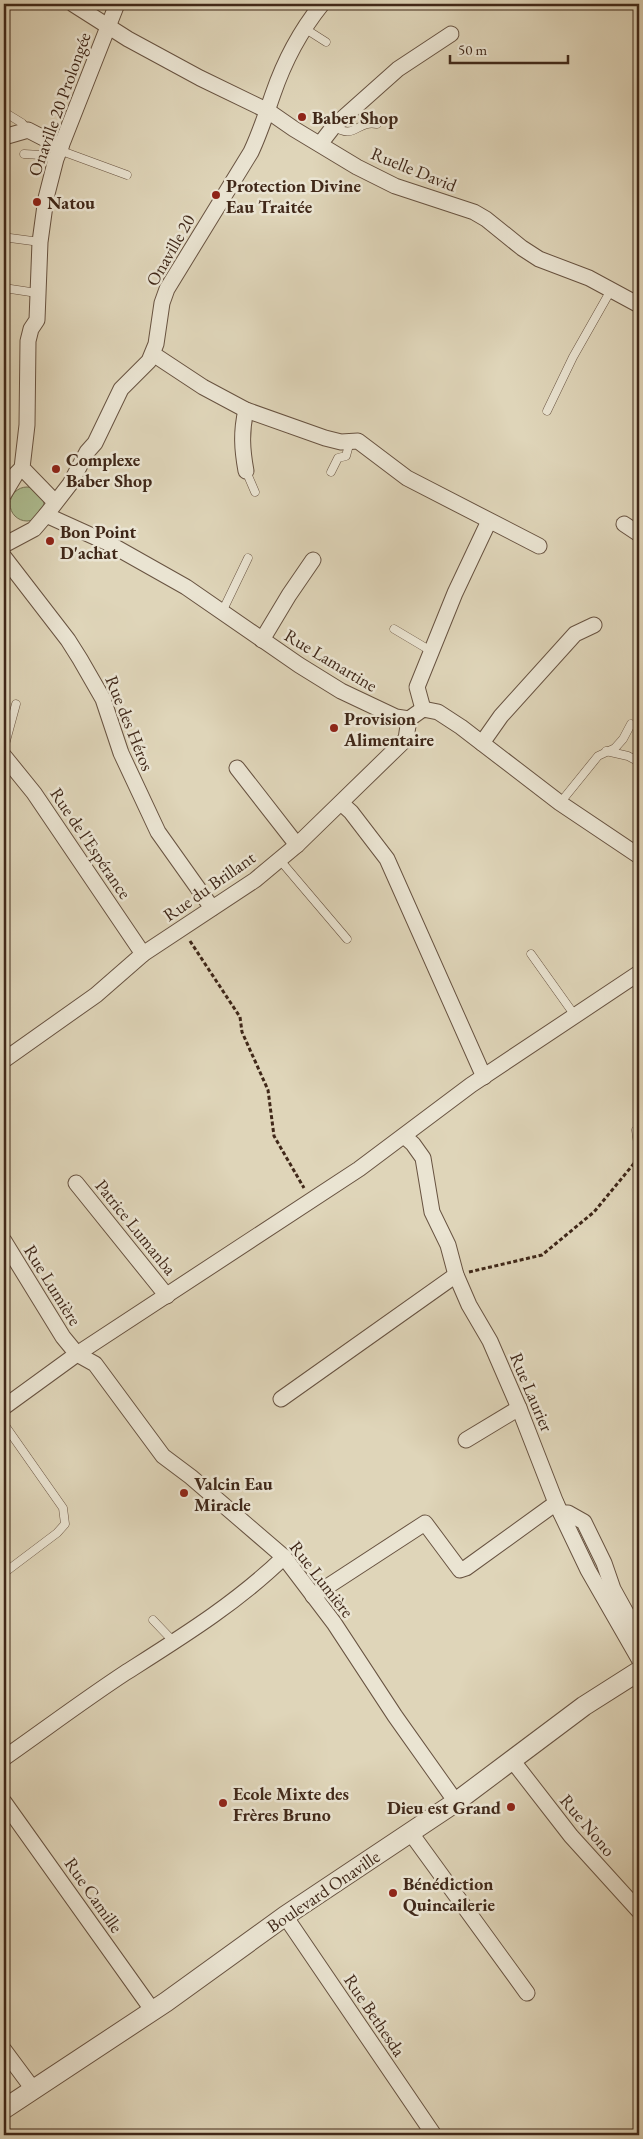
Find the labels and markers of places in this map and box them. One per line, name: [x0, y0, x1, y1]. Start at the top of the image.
place label: Baber Shop: [312, 106, 398, 129]
marker: Baber Shop: [296, 111, 308, 123]
place label: Protection Divine Eau Traitée: [226, 174, 362, 218]
marker: Protection Divine Eau Traitée: [210, 189, 222, 201]
place label: Natou: [47, 191, 95, 214]
marker: Natou: [31, 196, 43, 208]
place label: Complexe Baber Shop: [66, 448, 152, 492]
marker: Complexe Baber Shop: [50, 463, 62, 475]
place label: Bon Point D'achat: [60, 520, 136, 564]
marker: Bon Point D'achat: [44, 535, 56, 547]
place label: Provision Alimentaire: [343, 707, 434, 751]
marker: Provision Alimentaire: [328, 722, 340, 734]
place label: Valcin Eau Miracle: [194, 1472, 273, 1516]
marker: Valcin Eau Miracle: [178, 1487, 190, 1499]
place label: Ecole Mixte des Frères Bruno: [233, 1782, 349, 1826]
place label: Dieu est Grand: [387, 1796, 501, 1819]
marker: Ecole Mixte des Frères Bruno: [217, 1797, 229, 1809]
marker: Dieu est Grand: [505, 1801, 517, 1813]
place label: Bénédiction Quincailerie: [403, 1872, 496, 1916]
marker: Bénédiction Quincailerie: [387, 1887, 399, 1899]

